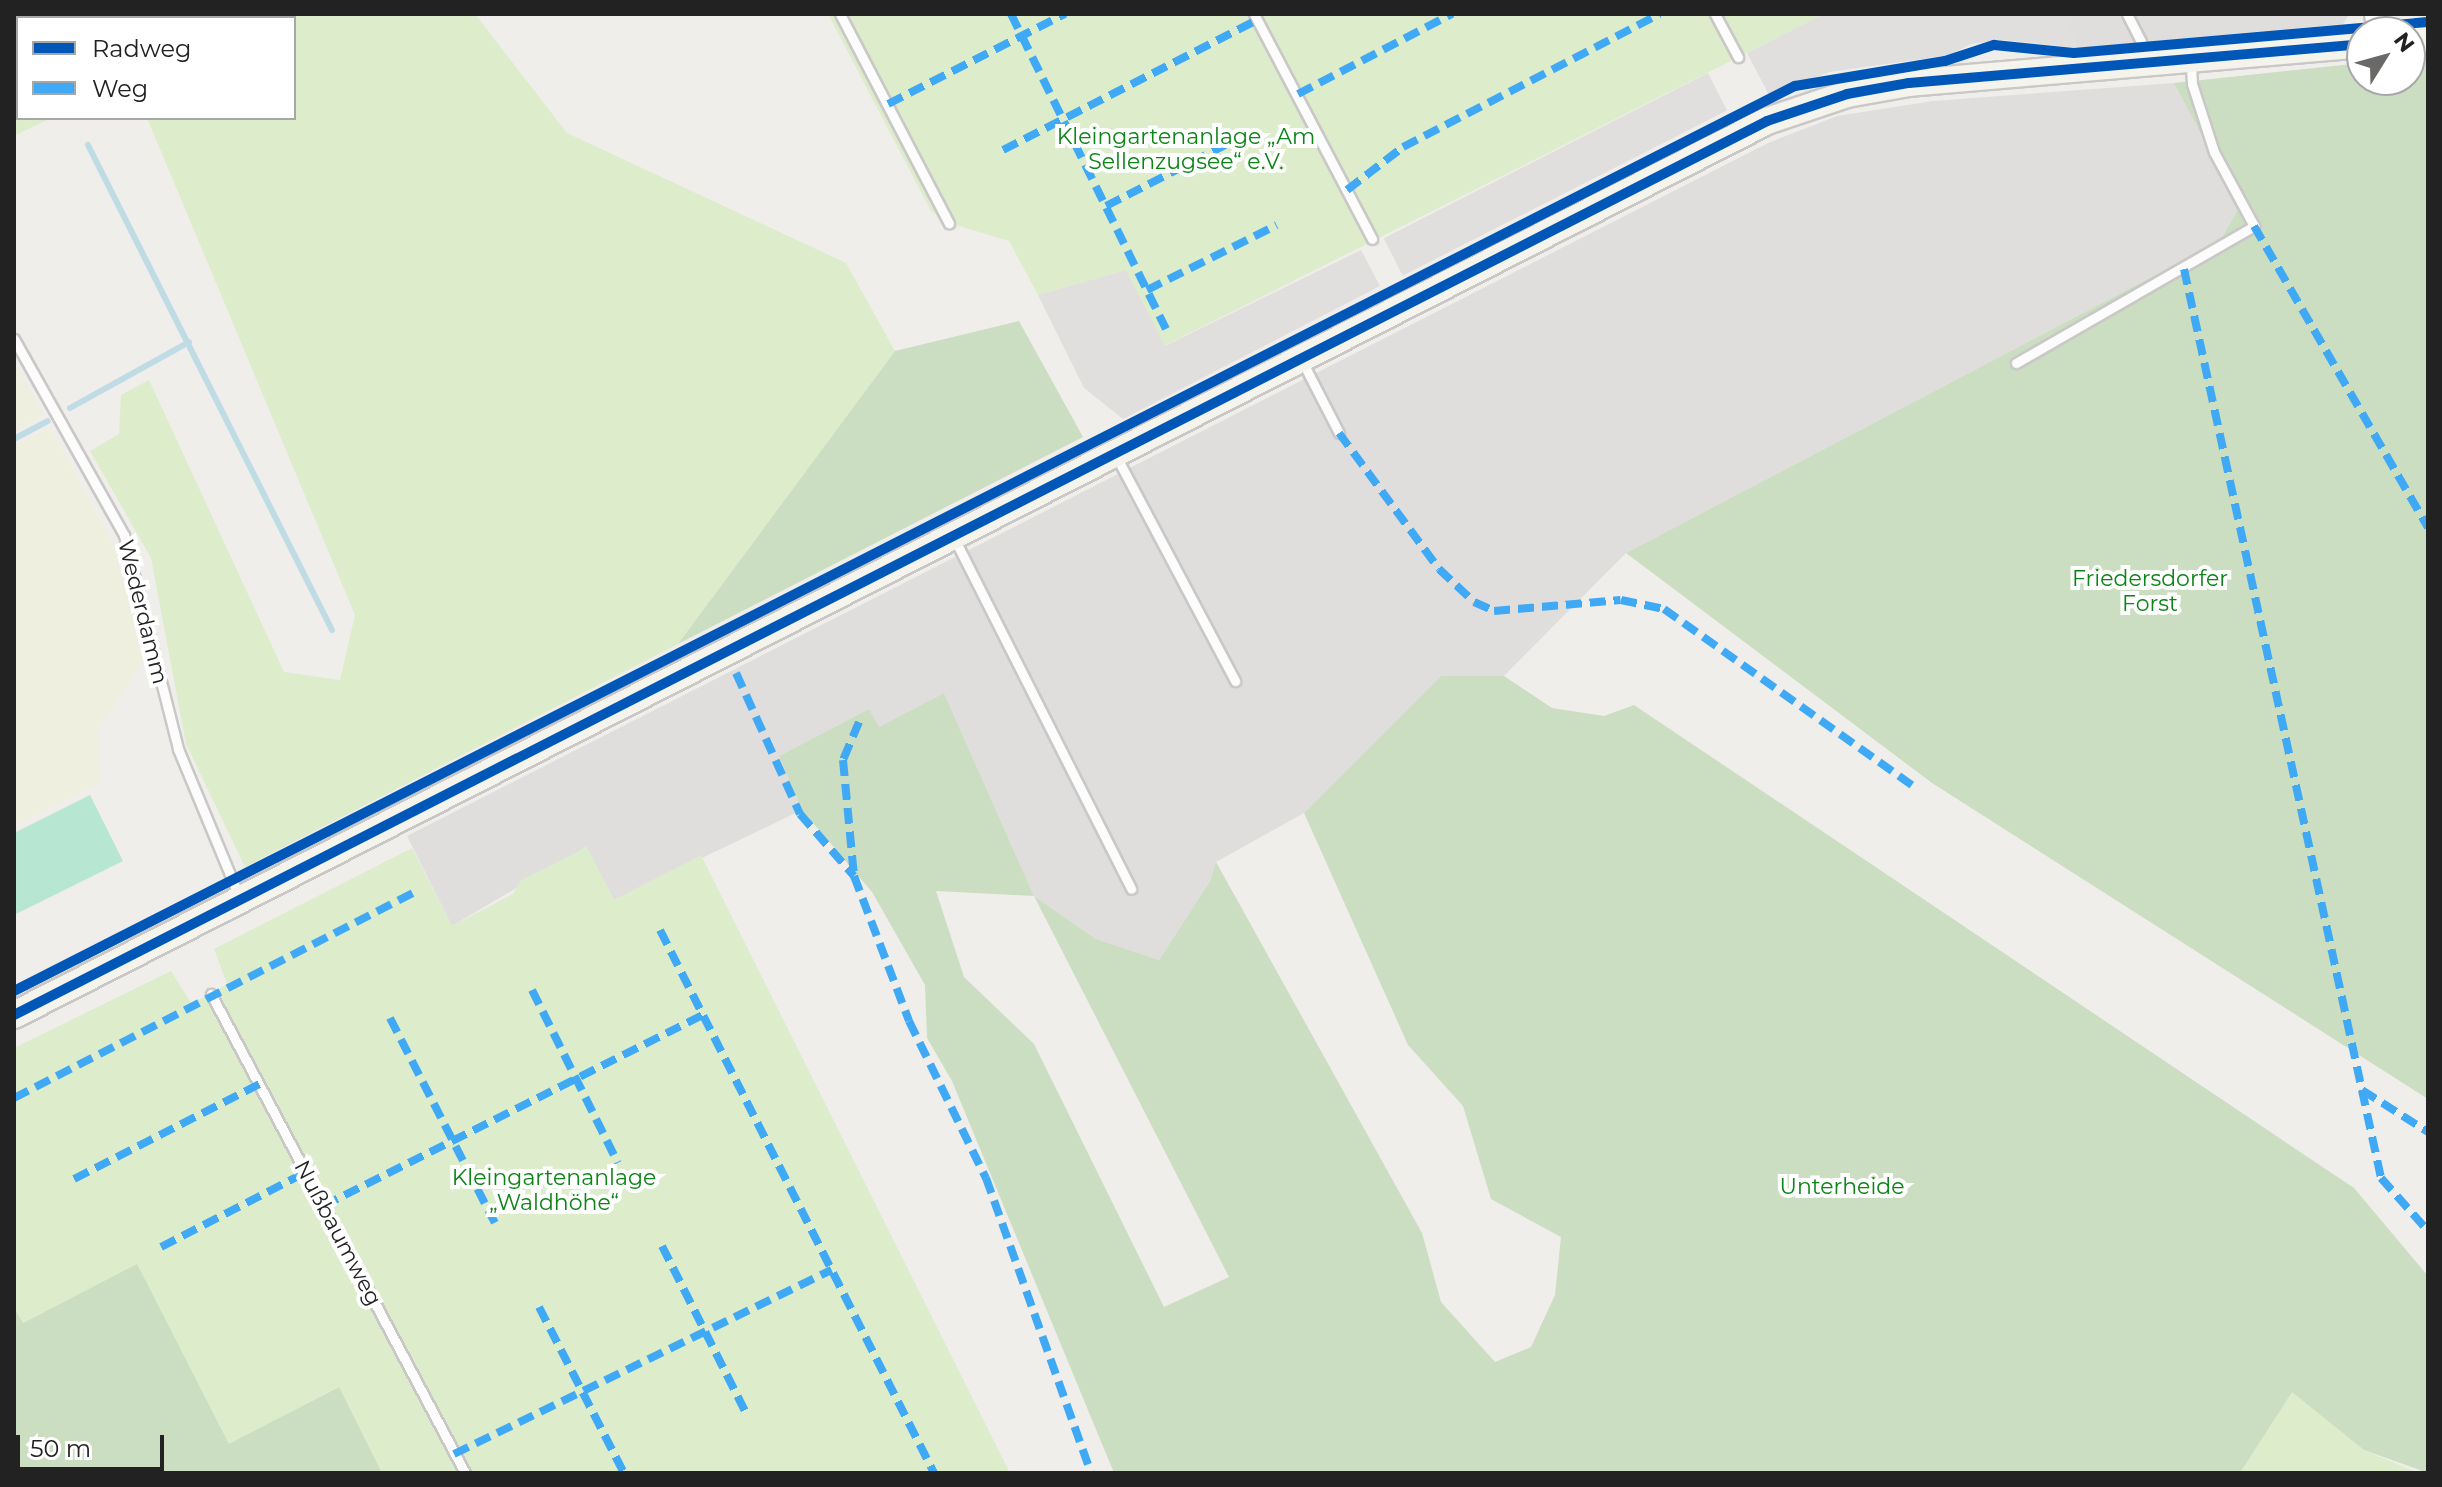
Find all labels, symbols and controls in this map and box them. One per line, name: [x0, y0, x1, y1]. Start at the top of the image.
legend: [16, 16, 296, 120]
north arrow: [2346, 16, 2426, 96]
text: N: [2388, 27, 2420, 58]
text: Radweg: [92, 34, 191, 63]
text: Weg: [92, 74, 148, 103]
park label: Kleingartenanlage „Am Sellenzugsee“ e.V.: [1057, 123, 1315, 174]
street label: Wederdamm: [112, 537, 174, 687]
park label: Friedersdorfer Forst: [2072, 565, 2228, 616]
street label: Nußbaumweg: [289, 1156, 387, 1310]
park label: Kleingartenanlage „Waldhöhe“: [452, 1164, 656, 1216]
park label: Unterheide: [1779, 1174, 1905, 1200]
scale bar: [20, 1419, 168, 1469]
text: 50 m: [30, 1434, 91, 1463]

